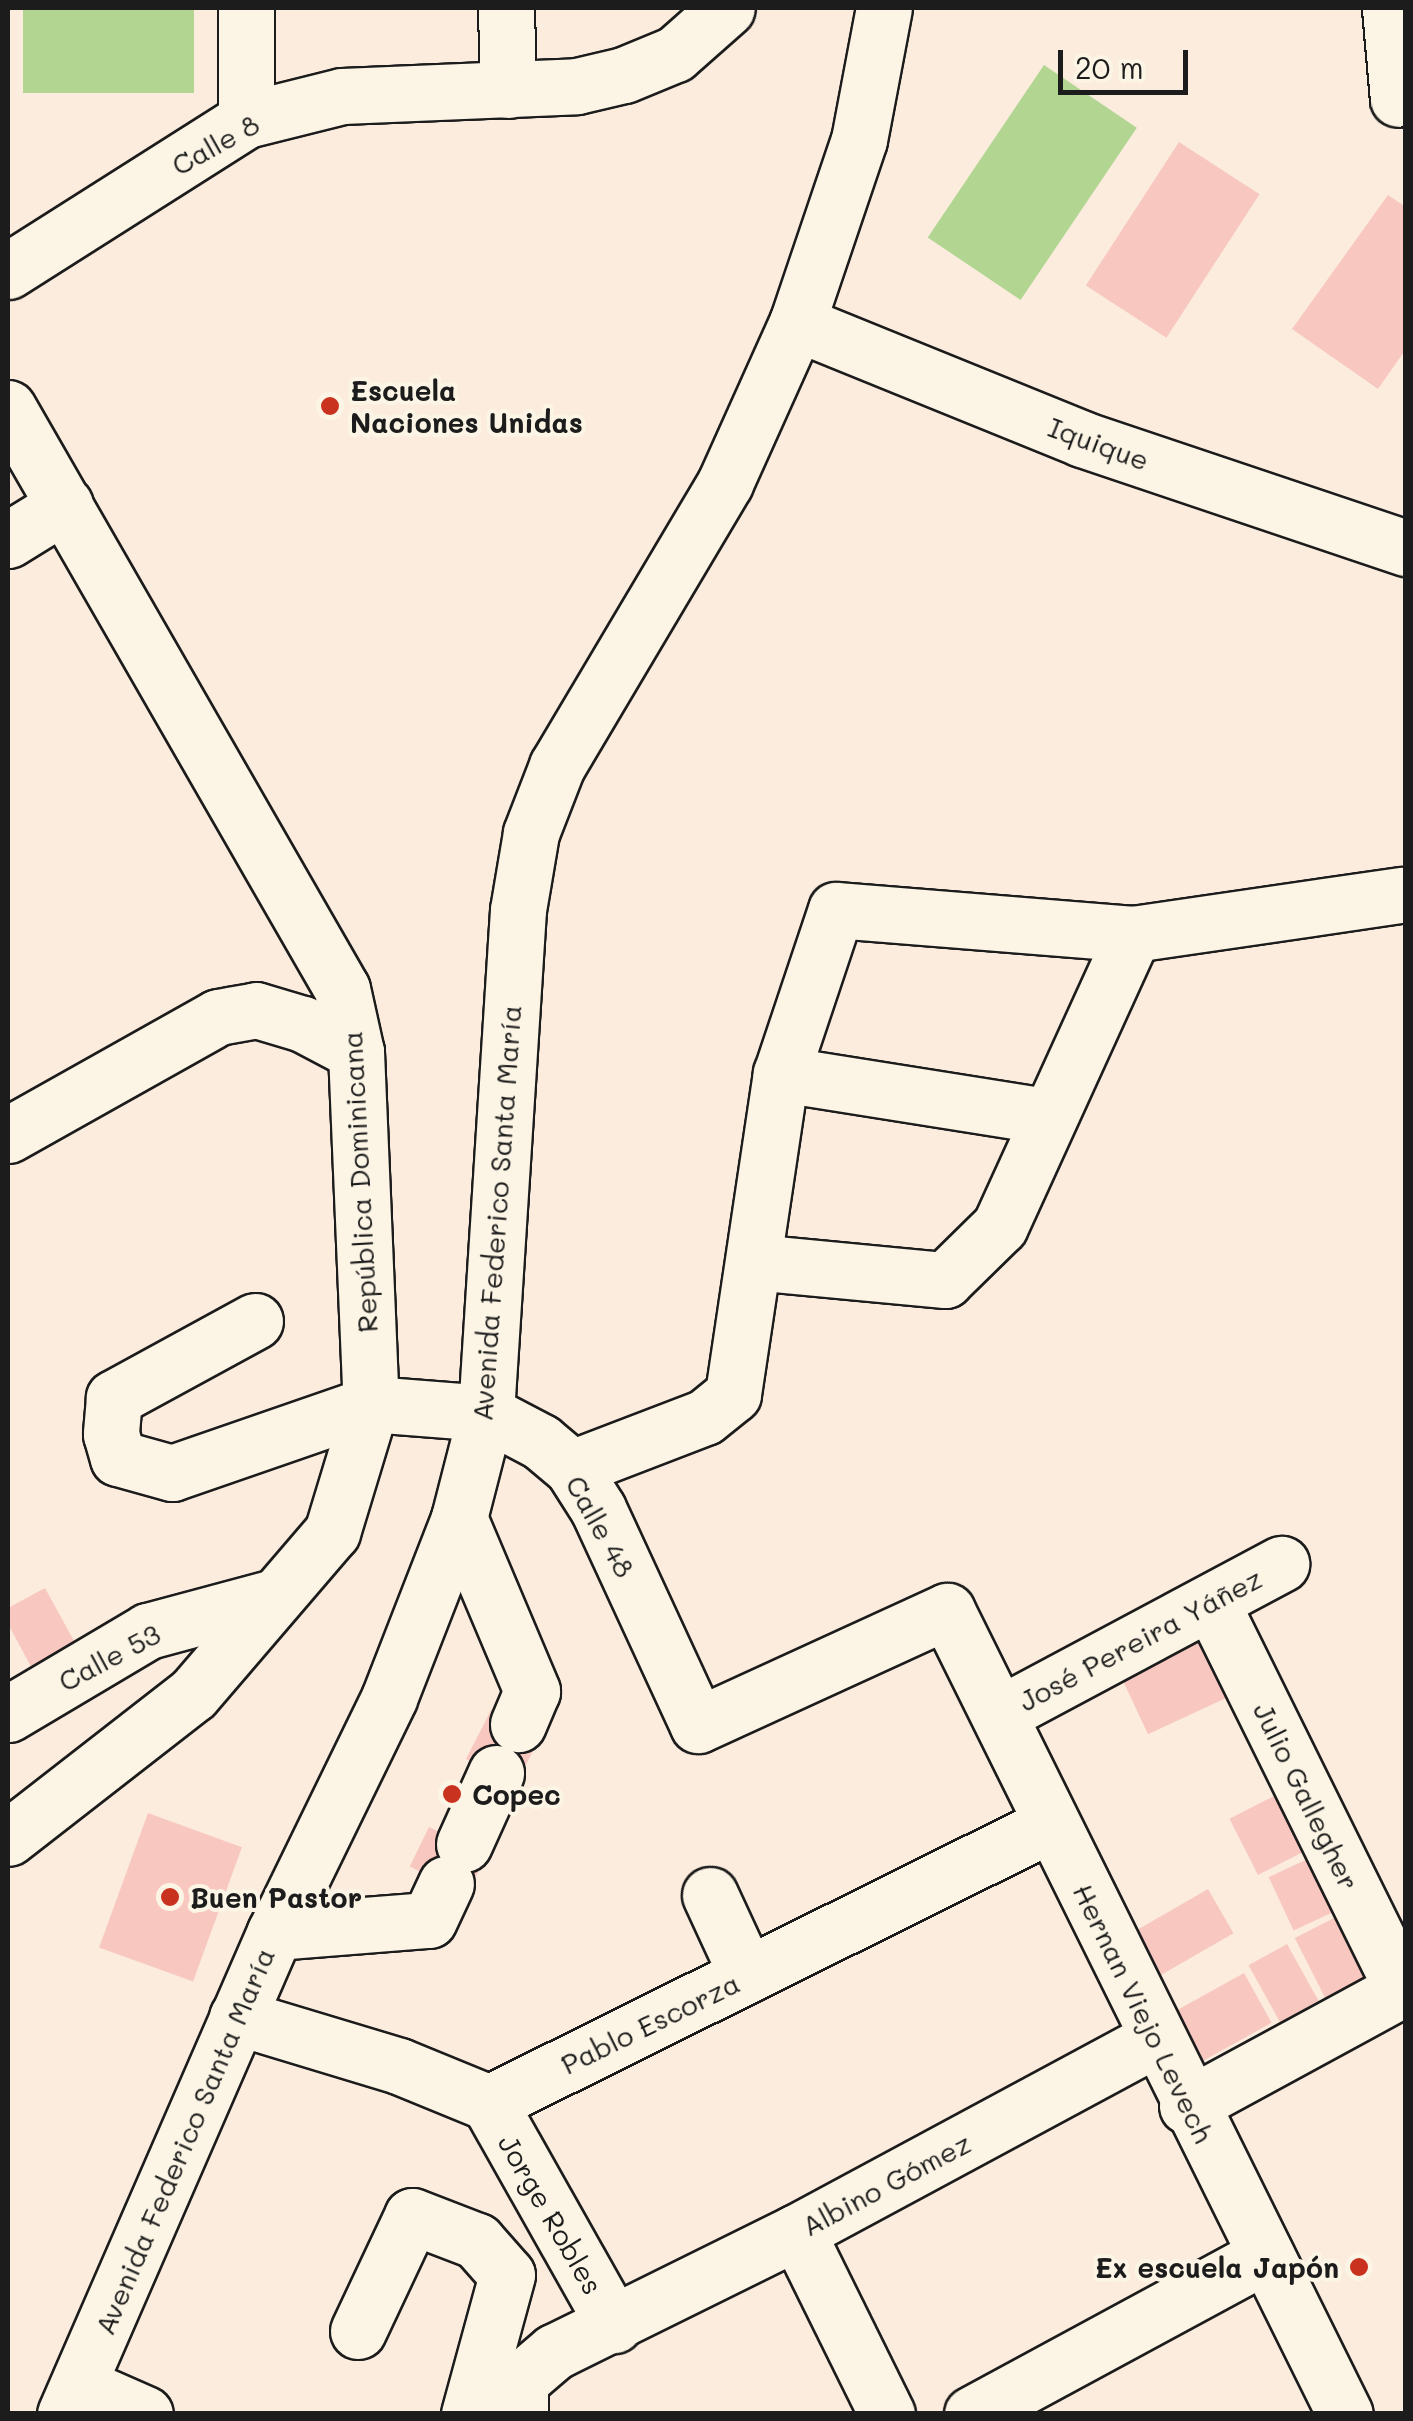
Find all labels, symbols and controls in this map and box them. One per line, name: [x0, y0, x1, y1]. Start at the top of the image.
scale bar: [1063, 30, 1193, 92]
text: 20 m: [1075, 47, 1144, 87]
street label: Calle 8: [165, 106, 265, 182]
place label: Escuela Naciones Unidas: [350, 373, 583, 439]
marker: Escuela Naciones Unidas: [319, 395, 341, 417]
street label: Iquique: [1044, 409, 1154, 477]
street label: Avenida Federico Santa María: [465, 1004, 527, 1422]
street label: República Dominicana: [334, 1030, 384, 1334]
street label: Calle 48: [559, 1469, 643, 1583]
street label: José Pereira Yáñez: [1013, 1561, 1267, 1717]
street label: Calle 53: [52, 1616, 166, 1698]
street label: Julio Gallegher: [1247, 1697, 1367, 1895]
place label: Copec: [472, 1777, 561, 1811]
marker: Copec: [441, 1783, 463, 1805]
street label: Hernan Viejo Levech: [1067, 1878, 1221, 2148]
place label: Buen Pastor: [190, 1880, 362, 1914]
marker: Buen Pastor: [159, 1886, 181, 1908]
street label: Avenida Federico Santa María: [87, 1942, 281, 2340]
street label: Pablo Escorza: [555, 1965, 745, 2081]
street label: Albino Gómez: [796, 2125, 976, 2243]
street label: Jorge Robles: [492, 2128, 610, 2300]
place label: Ex escuela Japón: [1095, 2250, 1339, 2284]
marker: Ex escuela Japón: [1348, 2256, 1370, 2278]

